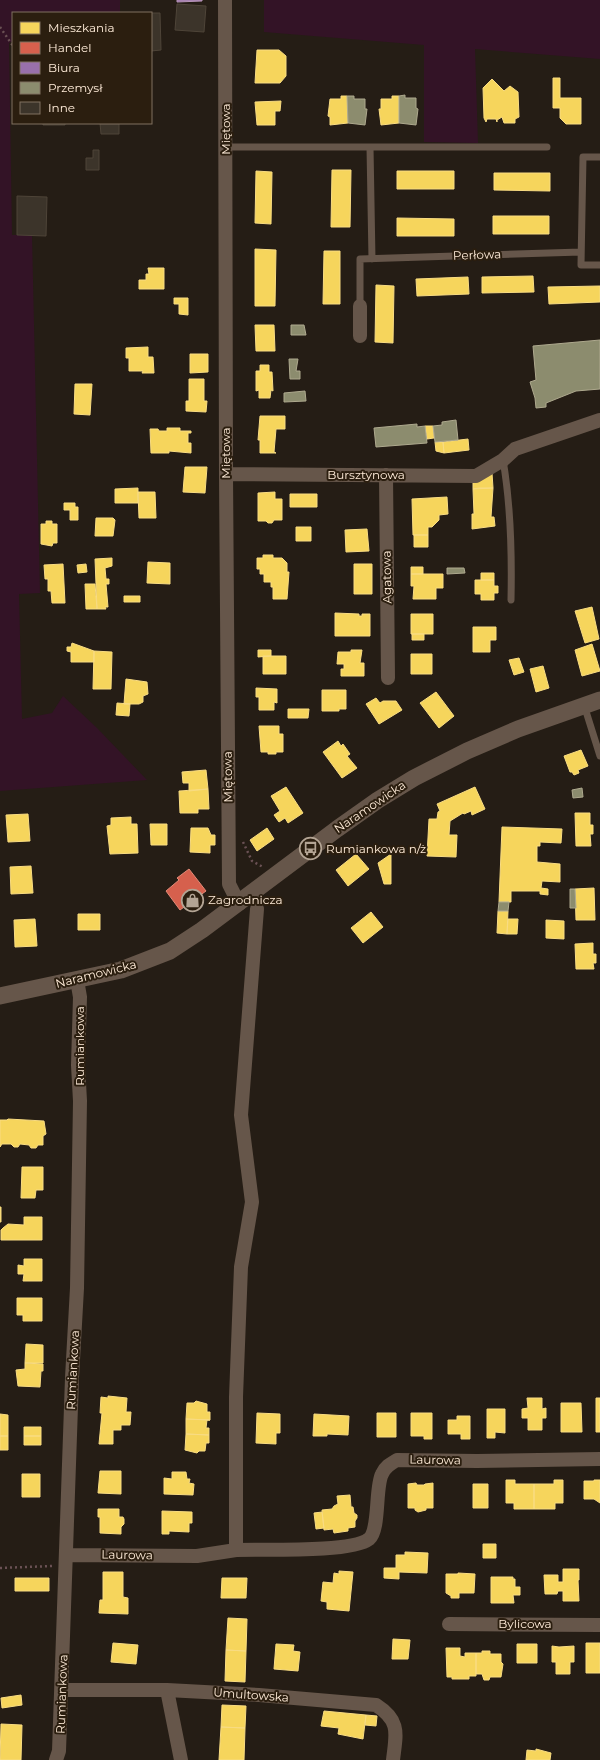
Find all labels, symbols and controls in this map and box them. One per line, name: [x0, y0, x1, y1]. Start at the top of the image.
legend: [12, 12, 152, 124]
text: Mieszkania: [48, 20, 114, 35]
text: Handel: [48, 40, 92, 55]
text: Biura: [48, 60, 80, 75]
text: Przemysł: [48, 80, 103, 95]
text: Inne: [48, 100, 75, 115]
street label: Miętowa: [218, 103, 233, 155]
street label: Perłowa: [453, 246, 501, 263]
street label: Miętowa: [218, 427, 233, 479]
street label: Bursztynowa: [327, 467, 405, 482]
street label: Agatowa: [379, 550, 394, 604]
street label: Miętowa: [220, 751, 235, 803]
street label: Naramowicka: [331, 777, 408, 836]
bus stop icon: Rumiankowa n/ż: [298, 836, 324, 862]
place label: Rumiankowa n/ż: [326, 841, 426, 856]
shop icon: Zagrodnicza: [179, 887, 205, 913]
place label: Zagrodnicza: [208, 892, 283, 907]
street label: Naramowicka: [54, 956, 138, 991]
street label: Rumiankowa: [72, 1006, 87, 1086]
street label: Rumiankowa: [63, 1330, 82, 1410]
street label: Laurowa: [409, 1452, 461, 1467]
street label: Laurowa: [101, 1547, 153, 1562]
street label: Bylicowa: [498, 1616, 552, 1631]
street label: Rumiankowa: [53, 1654, 70, 1734]
street label: Umultowska: [213, 1684, 289, 1705]

